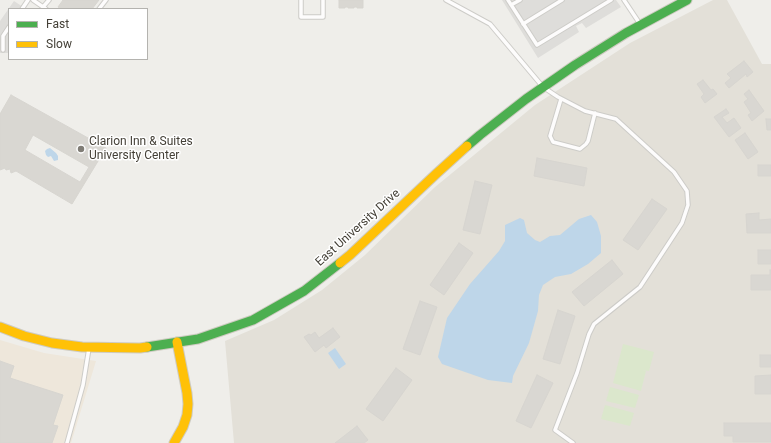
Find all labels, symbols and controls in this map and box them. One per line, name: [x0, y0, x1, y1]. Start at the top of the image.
legend: [8, 8, 148, 60]
text: Fast: [46, 17, 69, 31]
text: Slow: [46, 37, 72, 51]
place label: Clarion Inn & Suites University Center: [89, 135, 193, 163]
marker: Clarion Inn & Suites University Center: [76, 144, 86, 154]
street label: East University Drive: [313, 186, 403, 270]

